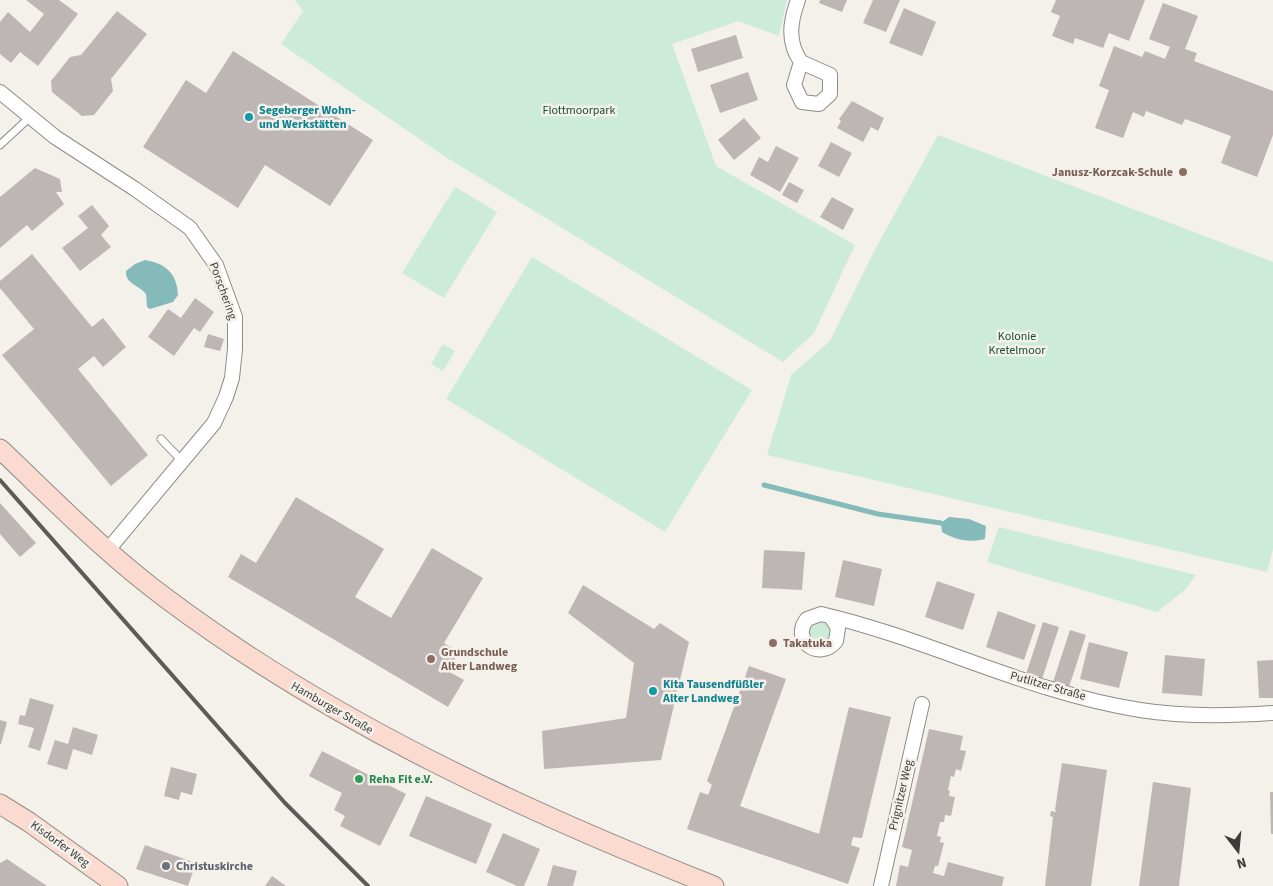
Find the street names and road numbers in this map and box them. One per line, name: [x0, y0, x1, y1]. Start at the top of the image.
street label: Porschering: [205, 260, 241, 322]
street label: Putlitzer Straße: [1008, 667, 1088, 705]
street label: Hamburger Straße: [288, 678, 376, 738]
street label: Prignitzer Weg: [885, 758, 917, 832]
street label: Kisdorfer Weg: [27, 817, 93, 871]

